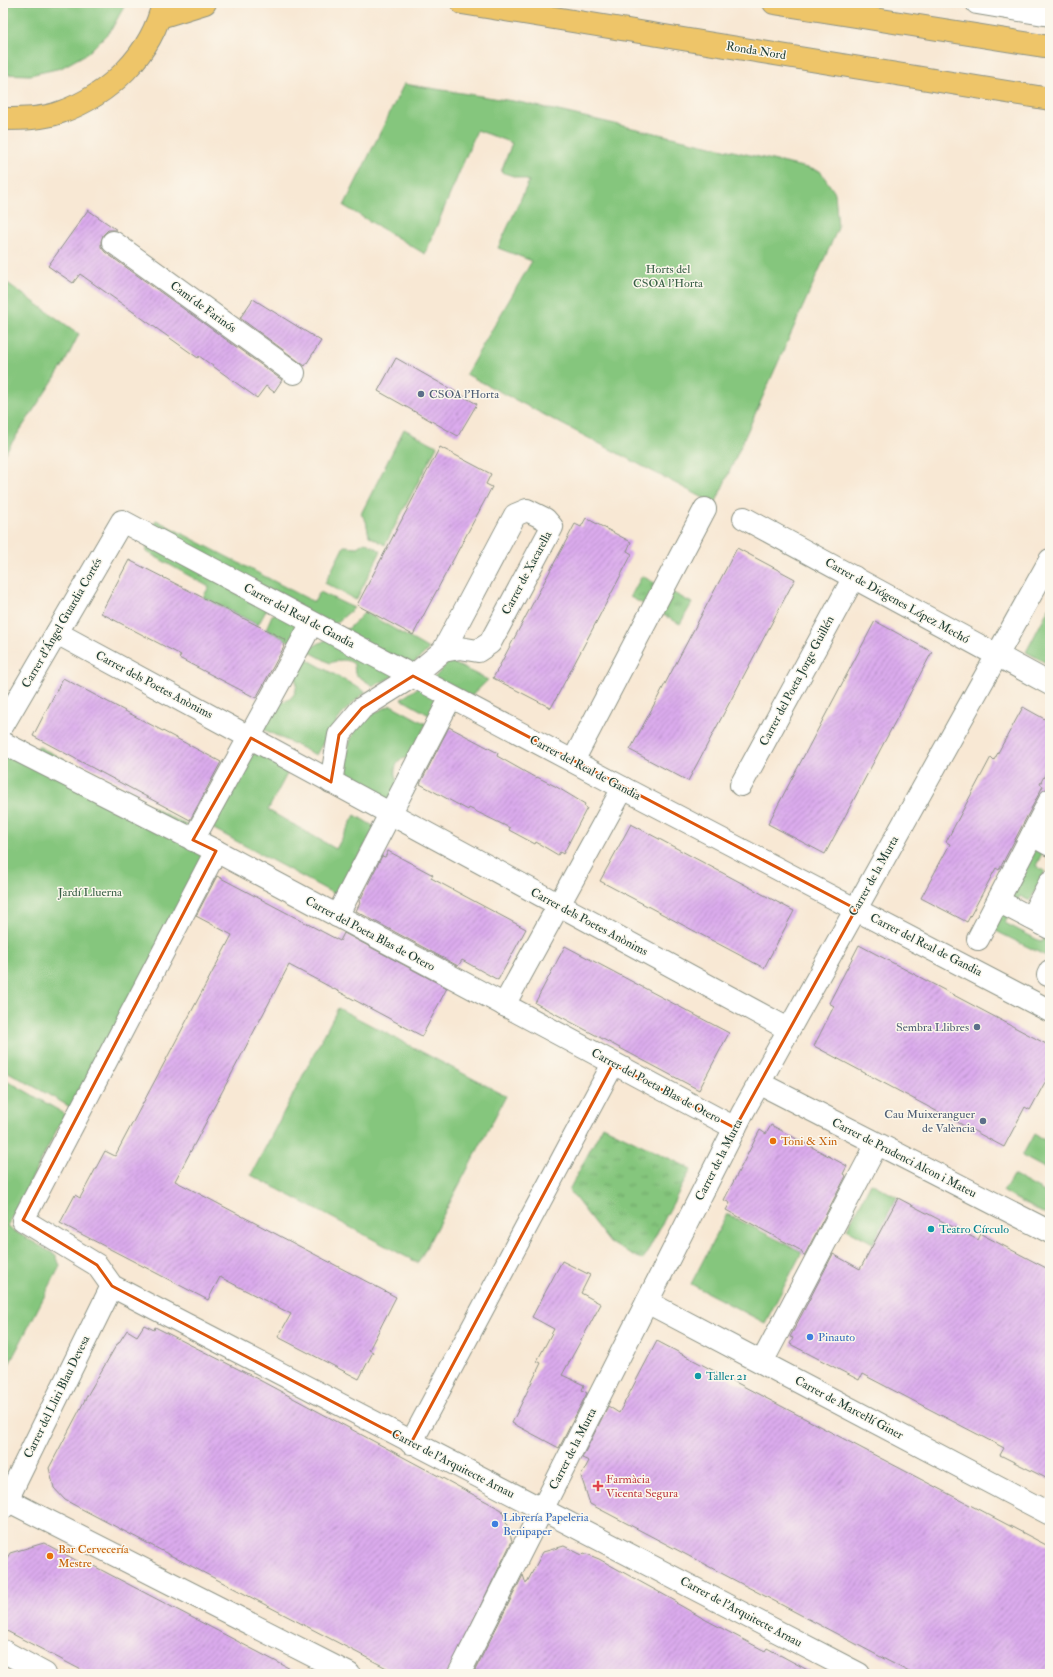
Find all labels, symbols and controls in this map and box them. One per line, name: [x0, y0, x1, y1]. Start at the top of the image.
street label: Ronda Nord: [725, 39, 787, 63]
park label: Horts del CSOA l'Horta: [633, 262, 704, 291]
street label: Camí de Farinós: [167, 278, 239, 336]
place label: CSOA l'Horta: [429, 387, 500, 402]
marker: CSOA l'Horta: [416, 389, 426, 399]
street label: Carrer de Xacarella: [499, 528, 556, 617]
street label: Carrer d'Ángel Guardia Cortés: [19, 555, 105, 691]
street label: Carrer de Diógenes López Mechó: [822, 555, 972, 647]
street label: Carrer del Real de Gandia: [241, 580, 358, 652]
street label: Carrer del Poeta Jorge Guillén: [756, 613, 838, 749]
street label: Carrer dels Poetes Anònims: [93, 648, 215, 722]
street label: Carrer del Real de Gandia: [527, 732, 644, 804]
street label: Carrer de la Murta: [846, 832, 903, 919]
park label: Jardí Lluerna: [57, 885, 123, 900]
street label: Carrer dels Poetes Anònims: [528, 885, 650, 959]
street label: Carrer del Poeta Blas de Otero: [303, 893, 438, 975]
street label: Carrer del Real de Gandia: [867, 910, 986, 980]
place label: Sembra Llibres: [896, 1020, 969, 1035]
marker: Sembra Llibres: [972, 1022, 982, 1032]
street label: Carrer del Poeta Blas de Otero: [589, 1045, 724, 1127]
place label: Cau Muixeranguer de València: [884, 1107, 976, 1136]
street label: Carrer de Prudenci Alcon i Mateu: [829, 1115, 979, 1201]
street label: Carrer de la Murta: [692, 1116, 746, 1203]
marker: Cau Muixeranguer de València: [978, 1116, 988, 1126]
place label: Toni & Xin: [781, 1134, 837, 1149]
marker: Toni & Xin: [768, 1136, 778, 1146]
place label: Teatro Círculo: [939, 1222, 1009, 1237]
marker: Teatro Círculo: [926, 1224, 936, 1234]
place label: Pinauto: [818, 1330, 855, 1345]
street label: Carrer del Lliri Blau Devesa: [21, 1332, 94, 1461]
marker: Pinauto: [805, 1332, 815, 1342]
place label: Taller 21: [706, 1369, 747, 1384]
marker: Taller 21: [693, 1371, 703, 1381]
street label: Carrer de Marcel·lí Giner: [792, 1373, 906, 1443]
street label: Carrer de la Murta: [546, 1405, 600, 1492]
street label: Carrer de l'Arquitecte Arnau: [389, 1426, 517, 1502]
place label: Farmàcia Vicenta Segura: [606, 1472, 679, 1501]
marker: Farmàcia Vicenta Segura: [593, 1481, 603, 1491]
place label: Librería Papeleria Benipaper: [503, 1510, 590, 1539]
marker: Librería Papeleria Benipaper: [490, 1519, 500, 1529]
place label: Bar Cervecería Mestre: [58, 1542, 130, 1571]
marker: Bar Cervecería Mestre: [45, 1551, 55, 1561]
street label: Carrer de l'Arquitecte Arnau: [677, 1573, 805, 1651]

